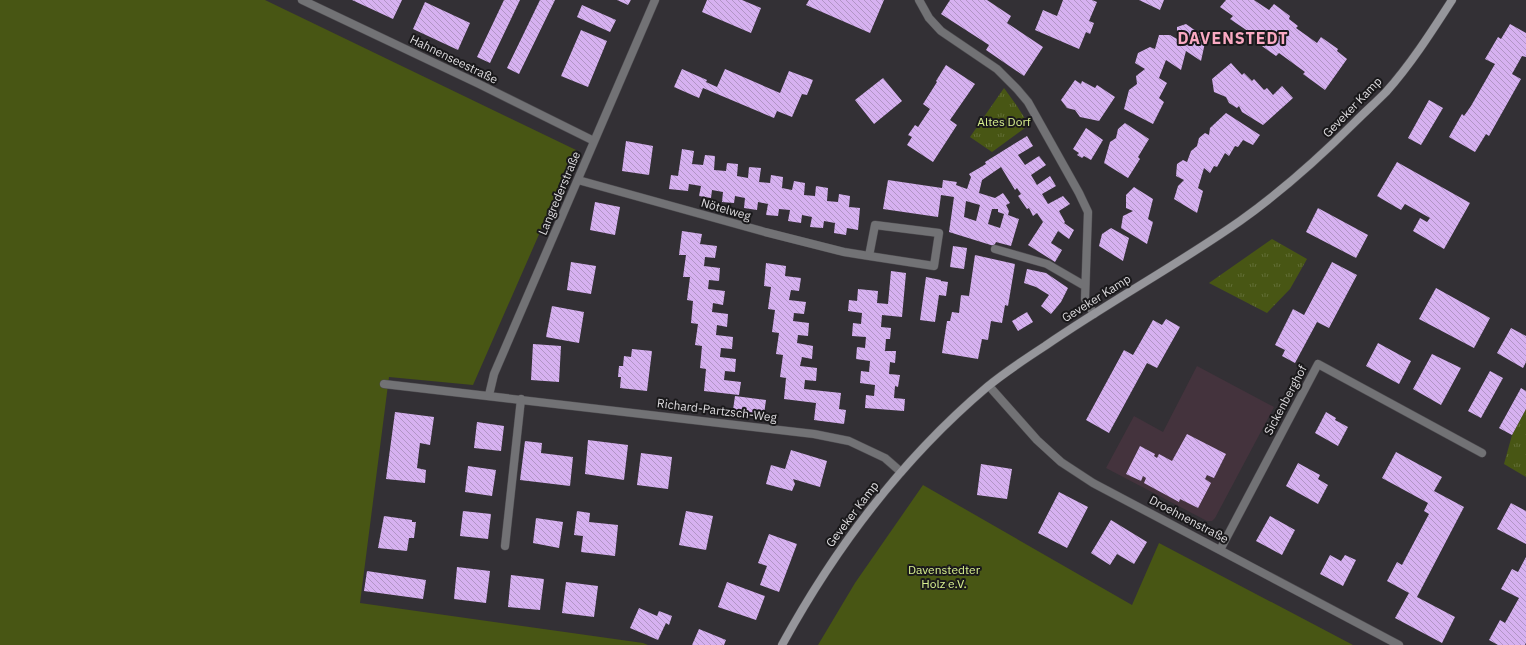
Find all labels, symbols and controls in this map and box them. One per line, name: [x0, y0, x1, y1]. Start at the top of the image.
district label: DAVENSTEDT: [1177, 28, 1289, 48]
street label: Hahnenseestraße: [408, 31, 501, 87]
street label: Geveker Kamp: [1319, 74, 1385, 140]
park label: Altes Dorf: [977, 114, 1031, 129]
street label: Langrederstraße: [535, 149, 584, 237]
street label: Nötelweg: [699, 195, 753, 223]
street label: Geveker Kamp: [1059, 271, 1133, 325]
street label: Sickenberghof: [1260, 362, 1310, 437]
street label: Richard-Partzsch-Weg: [656, 395, 778, 425]
street label: Geveker Kamp: [822, 478, 882, 550]
street label: Droehnenstraße: [1147, 492, 1232, 546]
park label: Davenstedter Holz e.V.: [908, 562, 981, 591]

